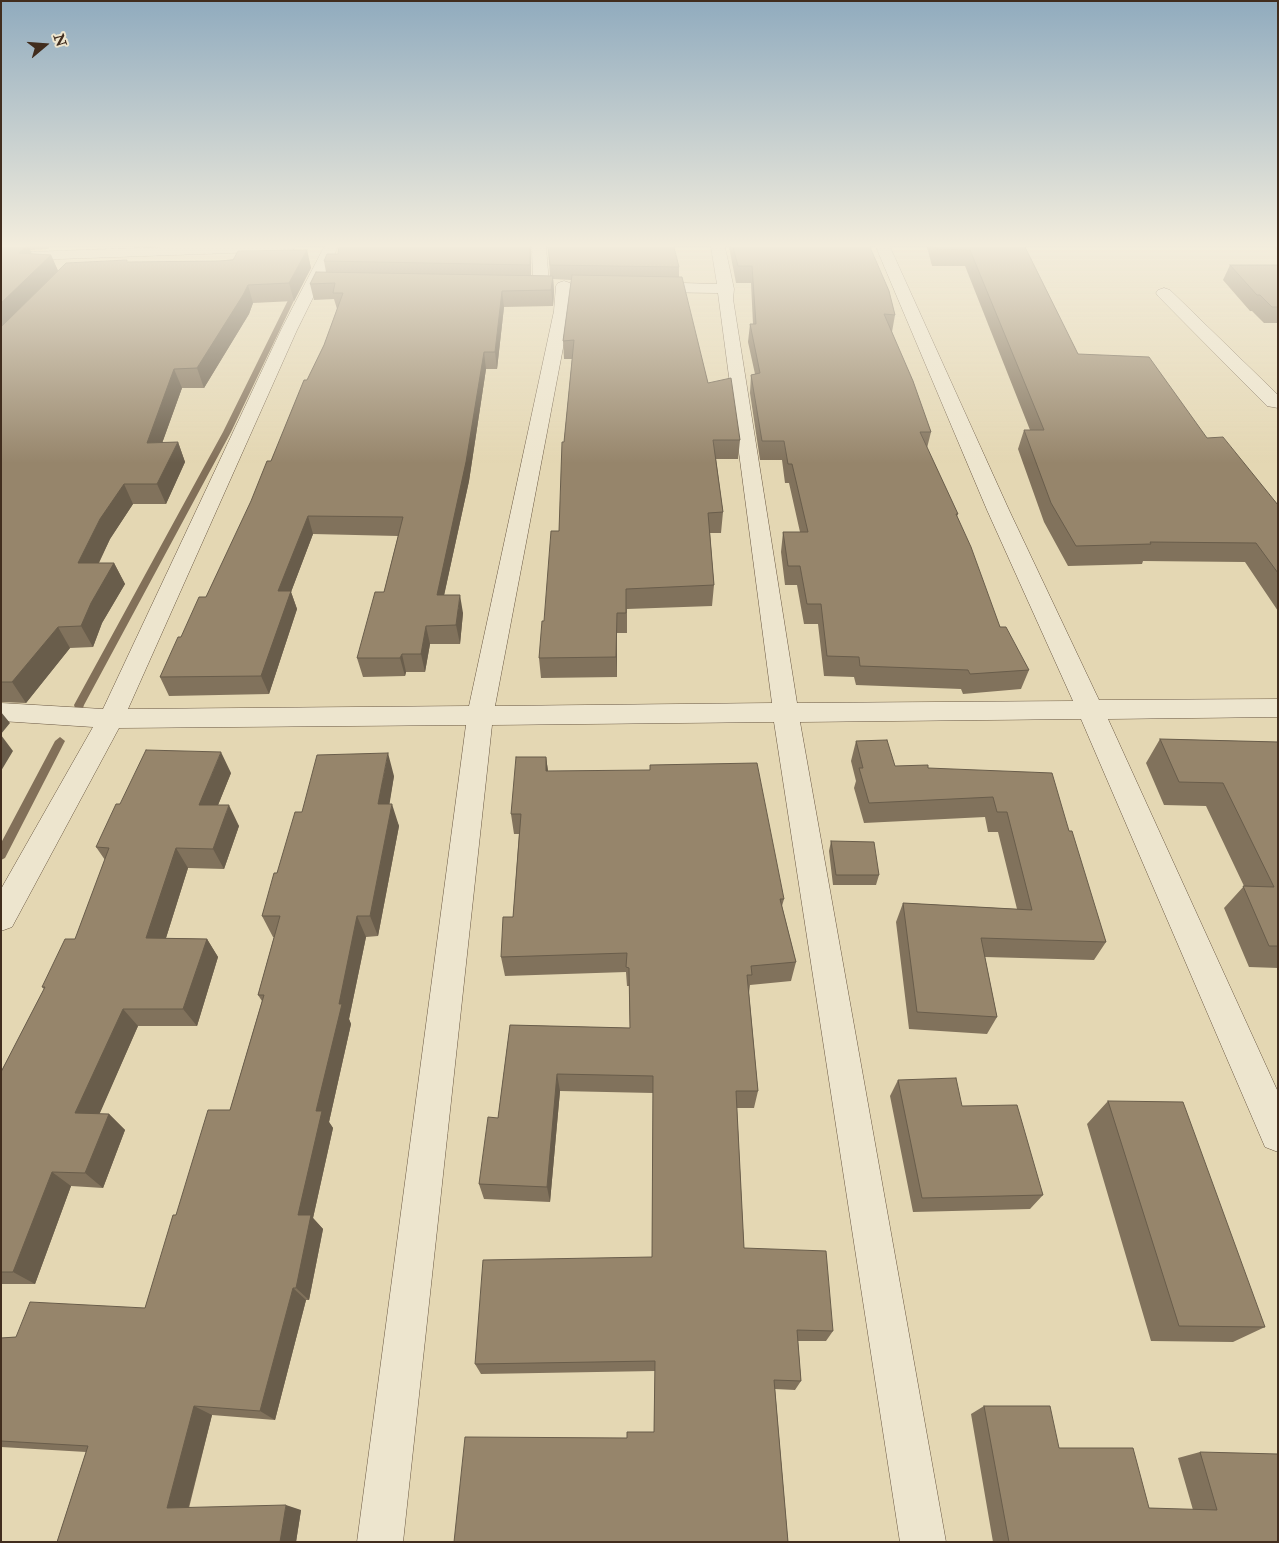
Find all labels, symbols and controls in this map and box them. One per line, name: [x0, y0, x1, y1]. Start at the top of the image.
north arrow: [20, 20, 70, 70]
text: N: [50, 32, 70, 49]

